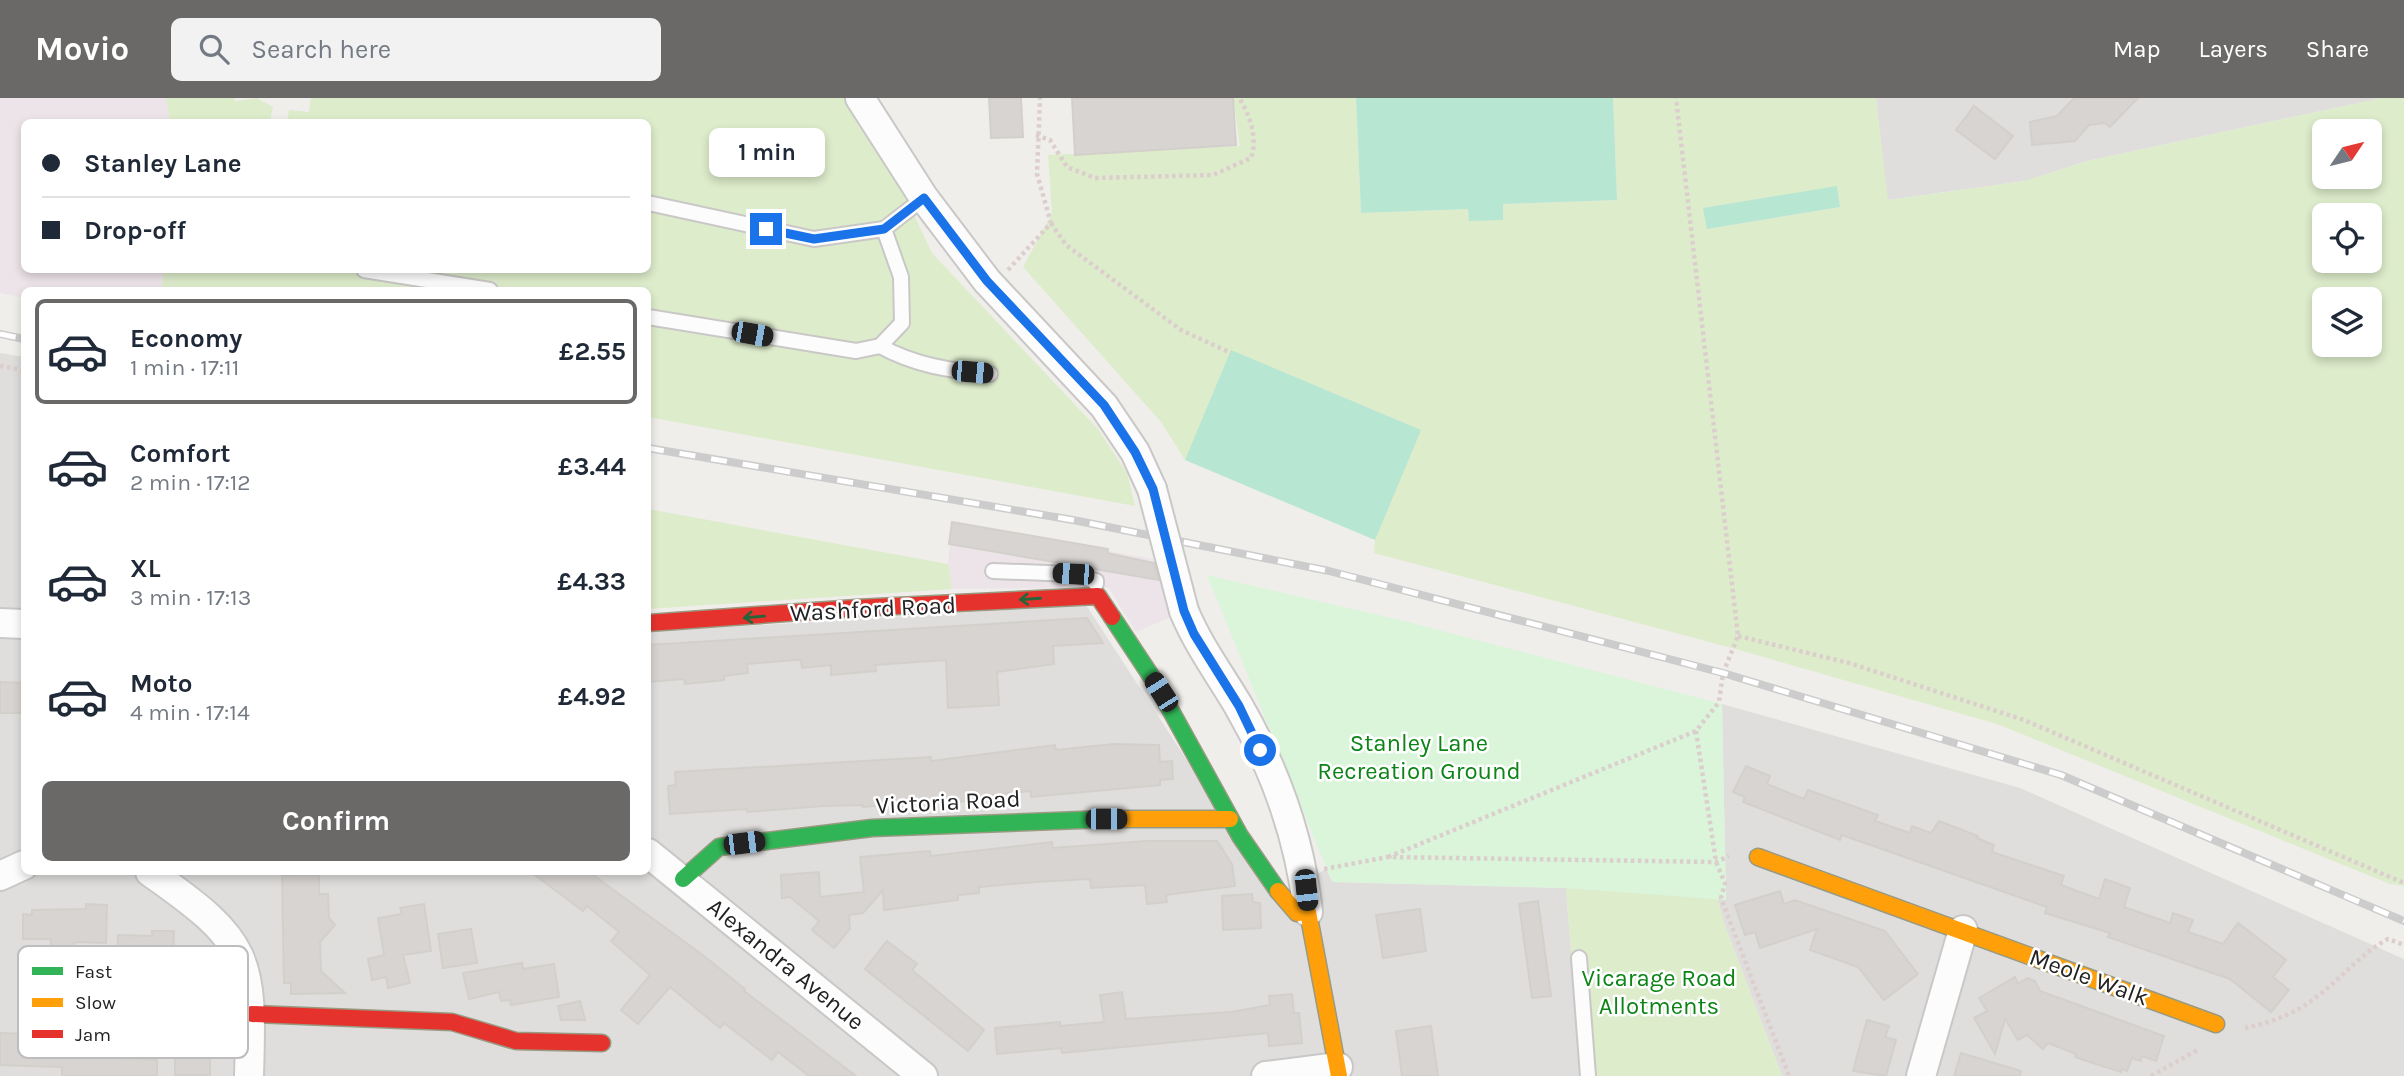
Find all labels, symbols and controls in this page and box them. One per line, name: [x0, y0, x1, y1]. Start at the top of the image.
search box: [171, 18, 661, 81]
text: Movio: [35, 30, 129, 68]
icon: search: [195, 30, 233, 68]
text: Search here: [251, 34, 391, 65]
text: Map: [2113, 35, 2161, 63]
text: Layers: [2199, 35, 2268, 63]
text: Share: [2306, 35, 2369, 63]
north arrow: [2312, 119, 2382, 189]
map controls: [2312, 119, 2382, 357]
callout: 1 min: [708, 128, 824, 176]
text: 1 min: [738, 139, 796, 166]
text: Stanley Lane: [84, 148, 242, 179]
button: locate: [2312, 203, 2382, 273]
route end: [750, 213, 782, 245]
text: Drop-off: [84, 215, 186, 246]
button: layers: [2312, 287, 2382, 357]
icon: car: [46, 320, 109, 383]
car: [730, 320, 775, 348]
text: Economy: [130, 323, 242, 354]
text: £2.55: [559, 336, 626, 367]
text: 1 min · 17:11: [130, 354, 239, 381]
car: [951, 360, 994, 384]
icon: car: [46, 435, 109, 498]
text: Comfort: [130, 438, 231, 469]
text: £3.44: [558, 451, 626, 482]
text: 2 min · 17:12: [130, 469, 251, 496]
icon: car: [46, 550, 109, 613]
text: XL: [130, 553, 161, 584]
car: [1052, 562, 1095, 586]
text: £4.33: [557, 566, 626, 597]
text: 3 min · 17:13: [130, 584, 251, 611]
street label: Washford Road: [789, 591, 957, 627]
one-way arrow: [1018, 593, 1041, 606]
one-way arrow: [743, 610, 765, 623]
icon: car: [46, 665, 109, 728]
text: Moto: [130, 668, 192, 699]
car: [1141, 669, 1182, 715]
text: £4.92: [558, 681, 626, 712]
text: 4 min · 17:14: [130, 699, 250, 726]
park label: Stanley Lane Recreation Ground: [1317, 729, 1521, 785]
route start: [1244, 734, 1276, 766]
button: Confirm: [42, 781, 630, 861]
street label: Victoria Road: [875, 784, 1021, 820]
car: [1086, 809, 1128, 830]
car: [722, 830, 767, 856]
car: [1294, 868, 1319, 912]
street label: Alexandra Avenue: [702, 892, 870, 1036]
street label: Meole Walk: [2026, 943, 2152, 1011]
legend: [18, 946, 248, 1058]
text: Fast: [75, 961, 112, 983]
park label: Vicarage Road Allotments: [1582, 964, 1736, 1020]
text: Slow: [75, 992, 116, 1014]
text: Jam: [75, 1024, 111, 1046]

